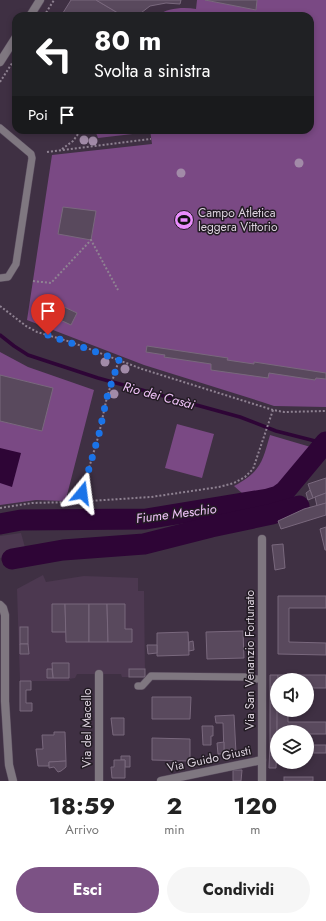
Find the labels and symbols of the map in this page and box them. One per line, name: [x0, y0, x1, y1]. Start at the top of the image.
place label: Campo Atletica leggera Vittorio: [198, 204, 278, 236]
sports icon: Campo Atletica leggera Vittorio: [173, 209, 195, 231]
pin: [31, 294, 65, 335]
water label: Rio dei Casài: [121, 377, 197, 414]
position arrow: [61, 472, 103, 514]
water label: Fiume Meschio: [135, 499, 218, 528]
street label: Via San Venanzio Fortunato: [241, 590, 259, 730]
street label: Via del Macello: [78, 688, 96, 768]
street label: Via Guido Giusti: [165, 741, 253, 777]

